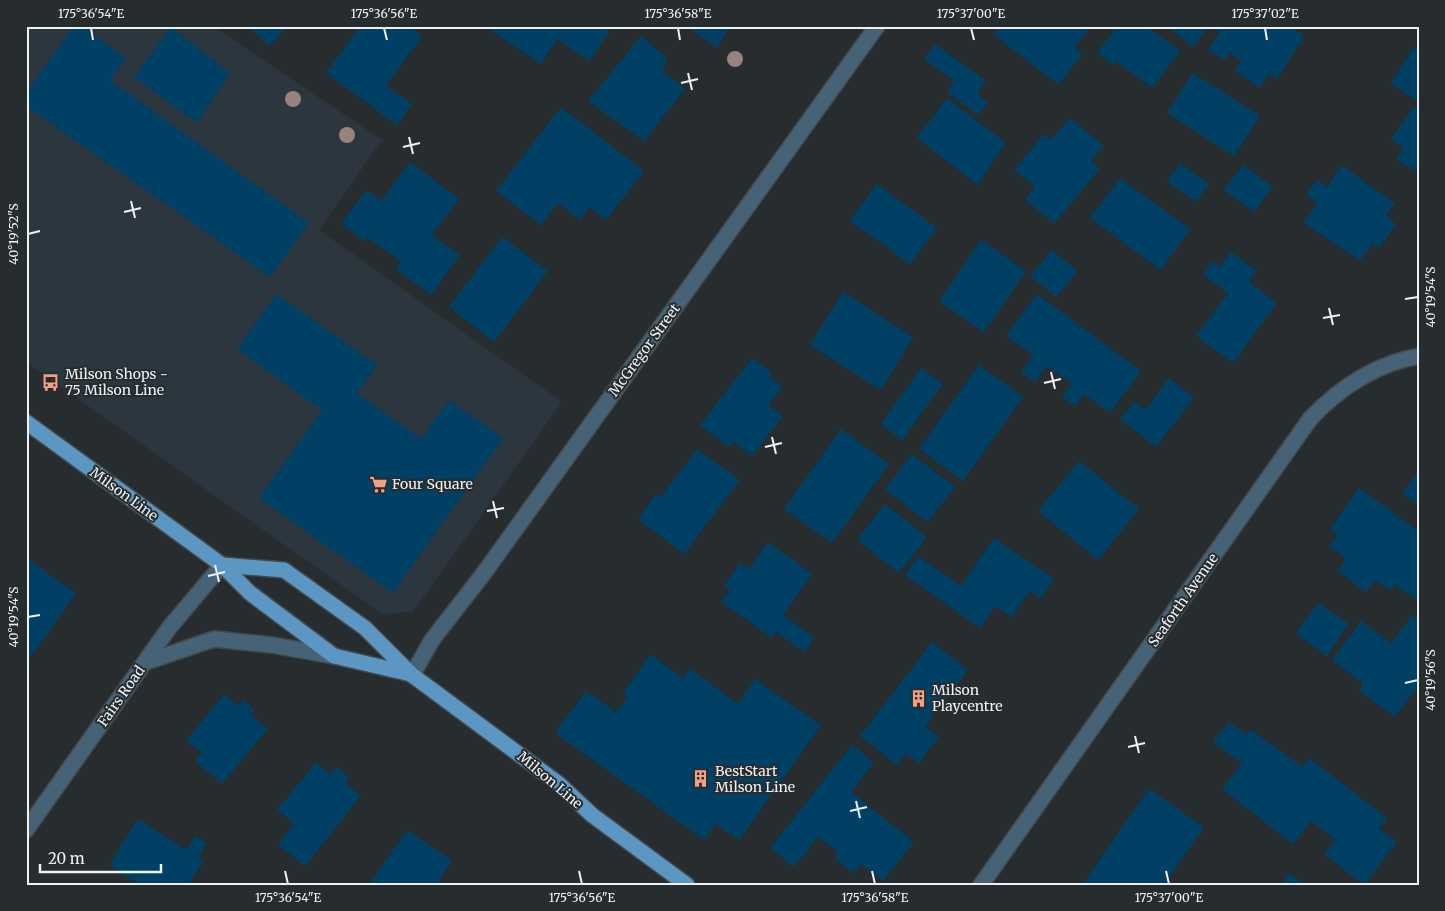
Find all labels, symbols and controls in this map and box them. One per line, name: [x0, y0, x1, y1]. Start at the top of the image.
text: 175°36'54"E: [58, 6, 124, 21]
text: 175°36'56"E: [351, 6, 418, 21]
text: 175°36'58"E: [645, 6, 712, 21]
text: 175°37'00"E: [937, 6, 1006, 21]
text: 175°37'02"E: [1231, 6, 1299, 21]
text: 40°19'52"S: [6, 203, 21, 265]
text: 40°19'54"S: [1423, 267, 1438, 327]
street label: McGregor Street: [604, 300, 684, 400]
place label: Milson Shops - 75 Milson Line: [65, 365, 168, 399]
bus stop icon: Milson Shops - 75 Milson Line: [41, 372, 61, 392]
street label: Milson Line: [86, 463, 162, 525]
supermarket icon: Four Square: [368, 474, 388, 494]
place label: Four Square: [392, 475, 473, 493]
street label: Seaforth Avenue: [1144, 550, 1222, 650]
text: 40°19'54"S: [6, 587, 21, 647]
text: 40°19'56"S: [1423, 649, 1438, 711]
street label: Fairs Road: [93, 662, 149, 730]
place label: Milson Playcentre: [932, 681, 1003, 715]
building icon: Milson Playcentre: [908, 688, 928, 708]
street label: Milson Line: [514, 747, 586, 813]
place label: BestStart Milson Line: [715, 762, 795, 796]
building icon: BestStart Milson Line: [691, 769, 711, 789]
scale bar: [40, 841, 161, 873]
text: 20 m: [48, 849, 85, 868]
text: 175°36'54"E: [255, 890, 321, 905]
text: 175°36'56"E: [549, 890, 616, 905]
text: 175°36'58"E: [842, 890, 909, 905]
text: 175°37'00"E: [1135, 890, 1204, 905]

